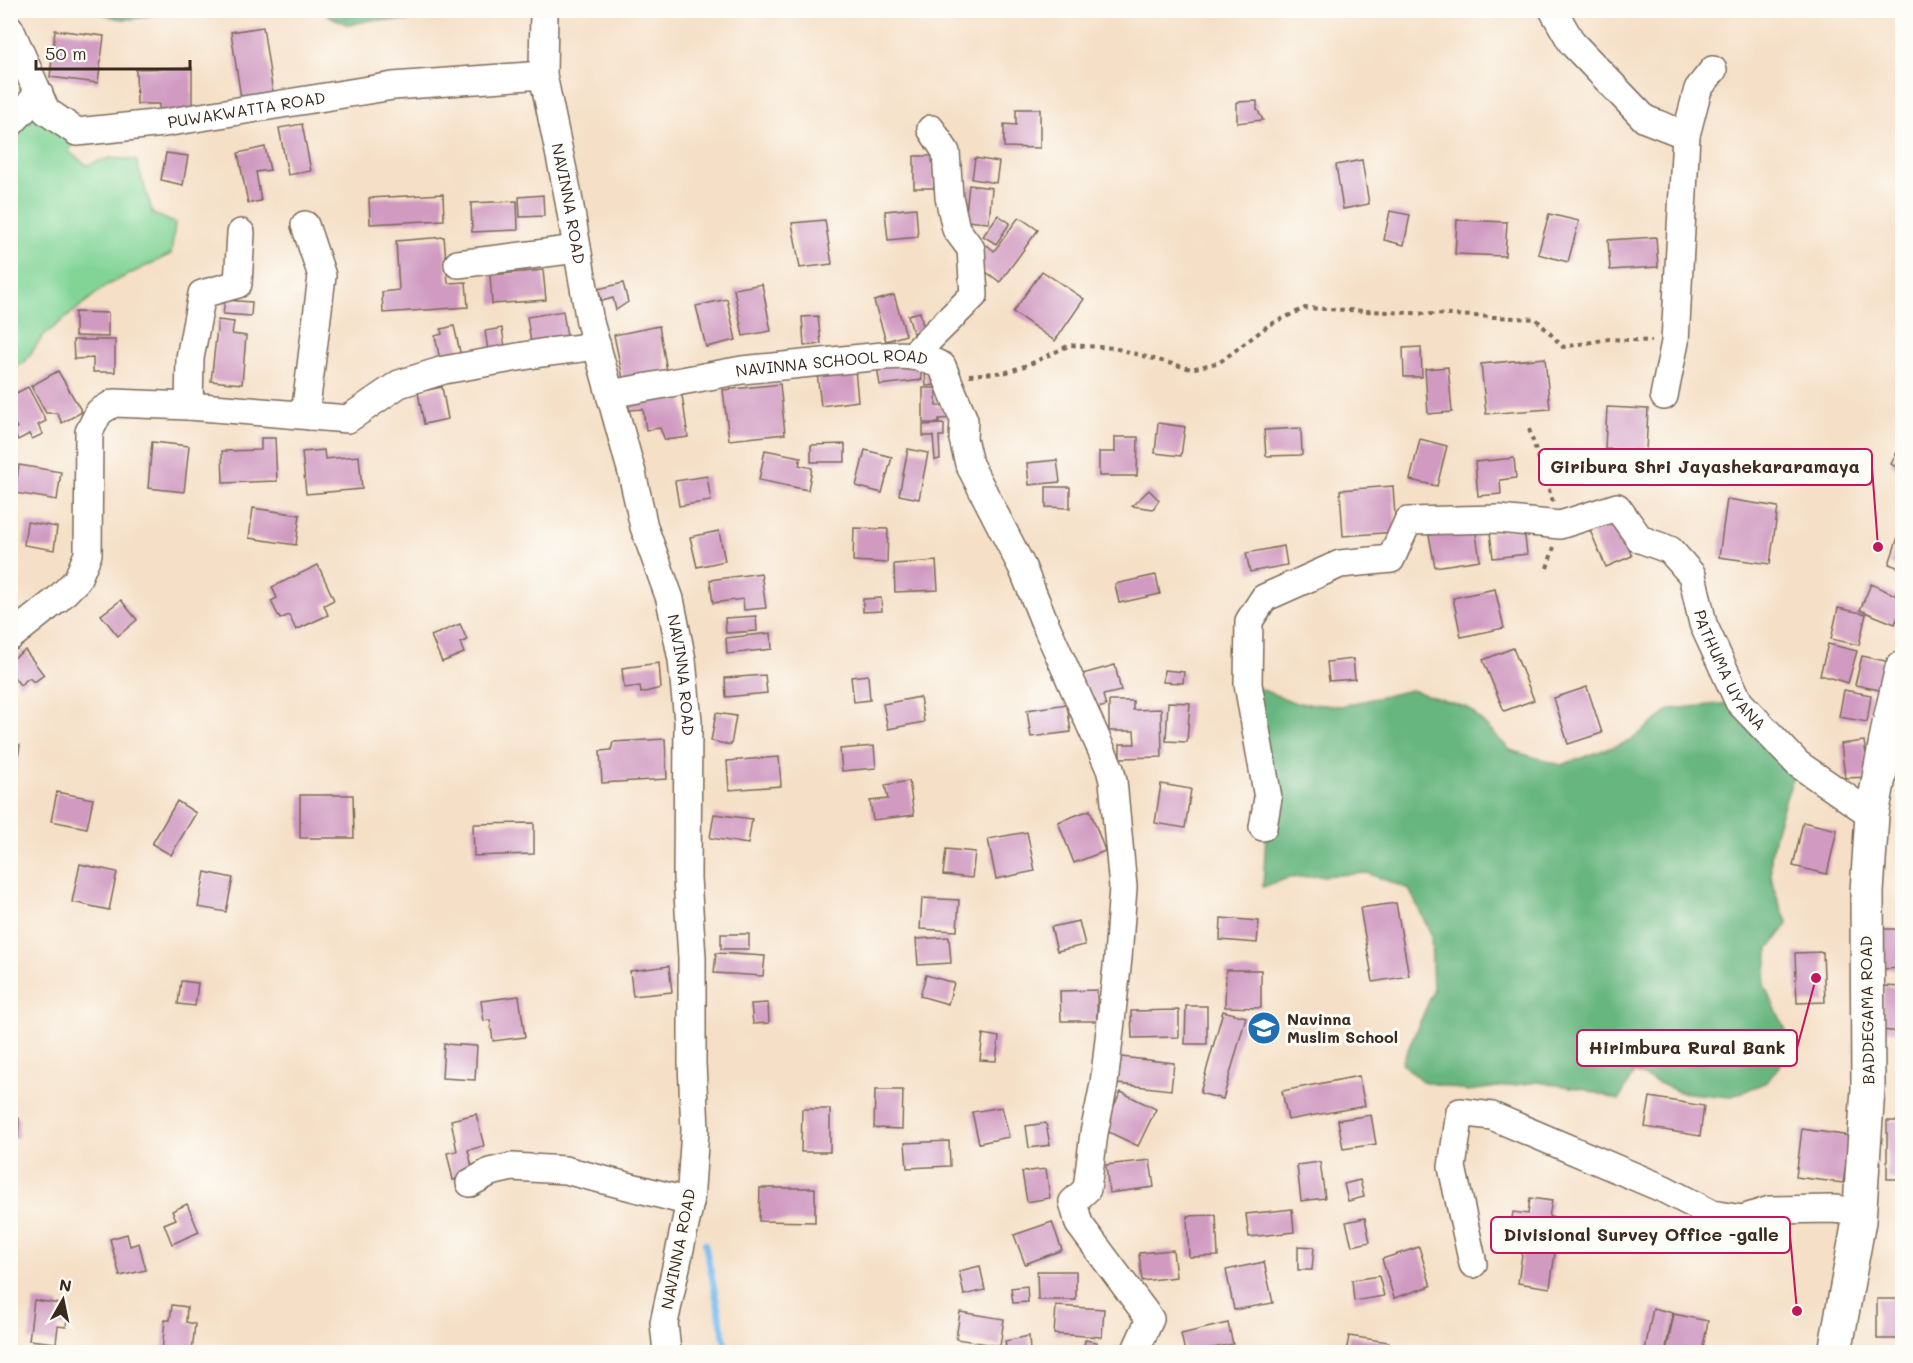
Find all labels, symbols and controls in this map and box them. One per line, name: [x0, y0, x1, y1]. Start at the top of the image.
scale bar: [36, 33, 190, 71]
text: 50 m: [45, 41, 87, 65]
street label: PUWAKWATTA ROAD: [166, 86, 327, 132]
street label: NAVINNA ROAD: [547, 141, 591, 265]
street label: NAVINNA SCHOOL ROAD: [734, 344, 931, 381]
callout: Giribura Shri Jayashekararamaya: [1539, 449, 1872, 485]
text: Giribura Shri Jayashekararamaya: [1550, 454, 1860, 478]
street label: PATHUMA UYANA: [1690, 608, 1771, 734]
street label: NAVINNA ROAD: [663, 612, 699, 736]
street label: BADDEGAMA ROAD: [1855, 935, 1878, 1085]
place label: Navinna Muslim School: [1287, 1008, 1398, 1047]
school or university icon: Navinna Muslim School: [1246, 1010, 1282, 1046]
callout: Hirimbura Rural Bank: [1577, 1030, 1797, 1066]
text: Hirimbura Rural Bank: [1589, 1035, 1785, 1059]
street label: NAVINNA ROAD: [656, 1187, 700, 1311]
callout: Divisional Survey Office -galle: [1491, 1217, 1790, 1253]
text: Divisional Survey Office -galle: [1503, 1222, 1779, 1246]
north arrow: [33, 1270, 93, 1330]
text: N: [58, 1273, 73, 1296]

